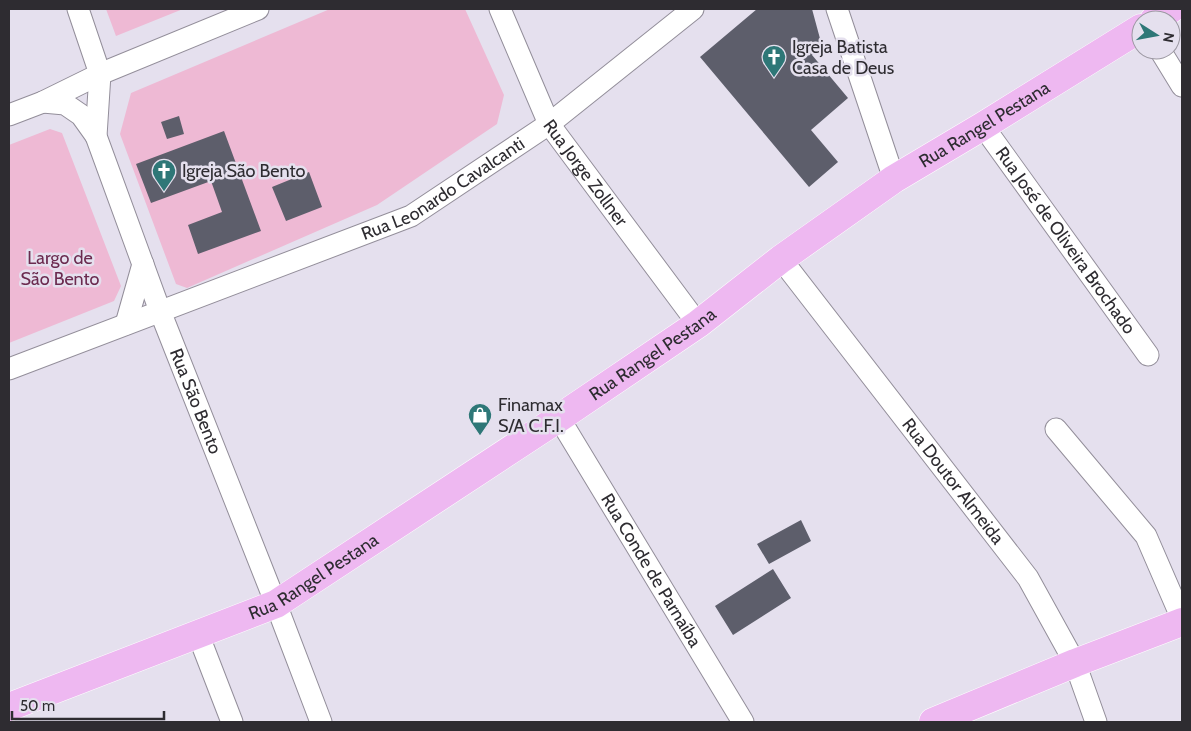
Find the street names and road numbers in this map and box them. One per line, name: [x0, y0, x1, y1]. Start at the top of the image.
street label: Rua Rangel Pestana: [915, 76, 1054, 173]
street label: Rua Jorge Zollner: [538, 115, 633, 231]
street label: Rua Leonardo Cavalcanti: [358, 132, 529, 245]
street label: Rua José de Oliveira Brochado: [991, 143, 1140, 338]
street label: Rua Rangel Pestana: [585, 303, 721, 405]
street label: Rua São Bento: [165, 345, 226, 457]
street label: Rua Doutor Almeida: [897, 414, 1009, 549]
street label: Rua Conde de Parnaíba: [596, 489, 706, 651]
street label: Rua Rangel Pestana: [245, 529, 383, 625]

